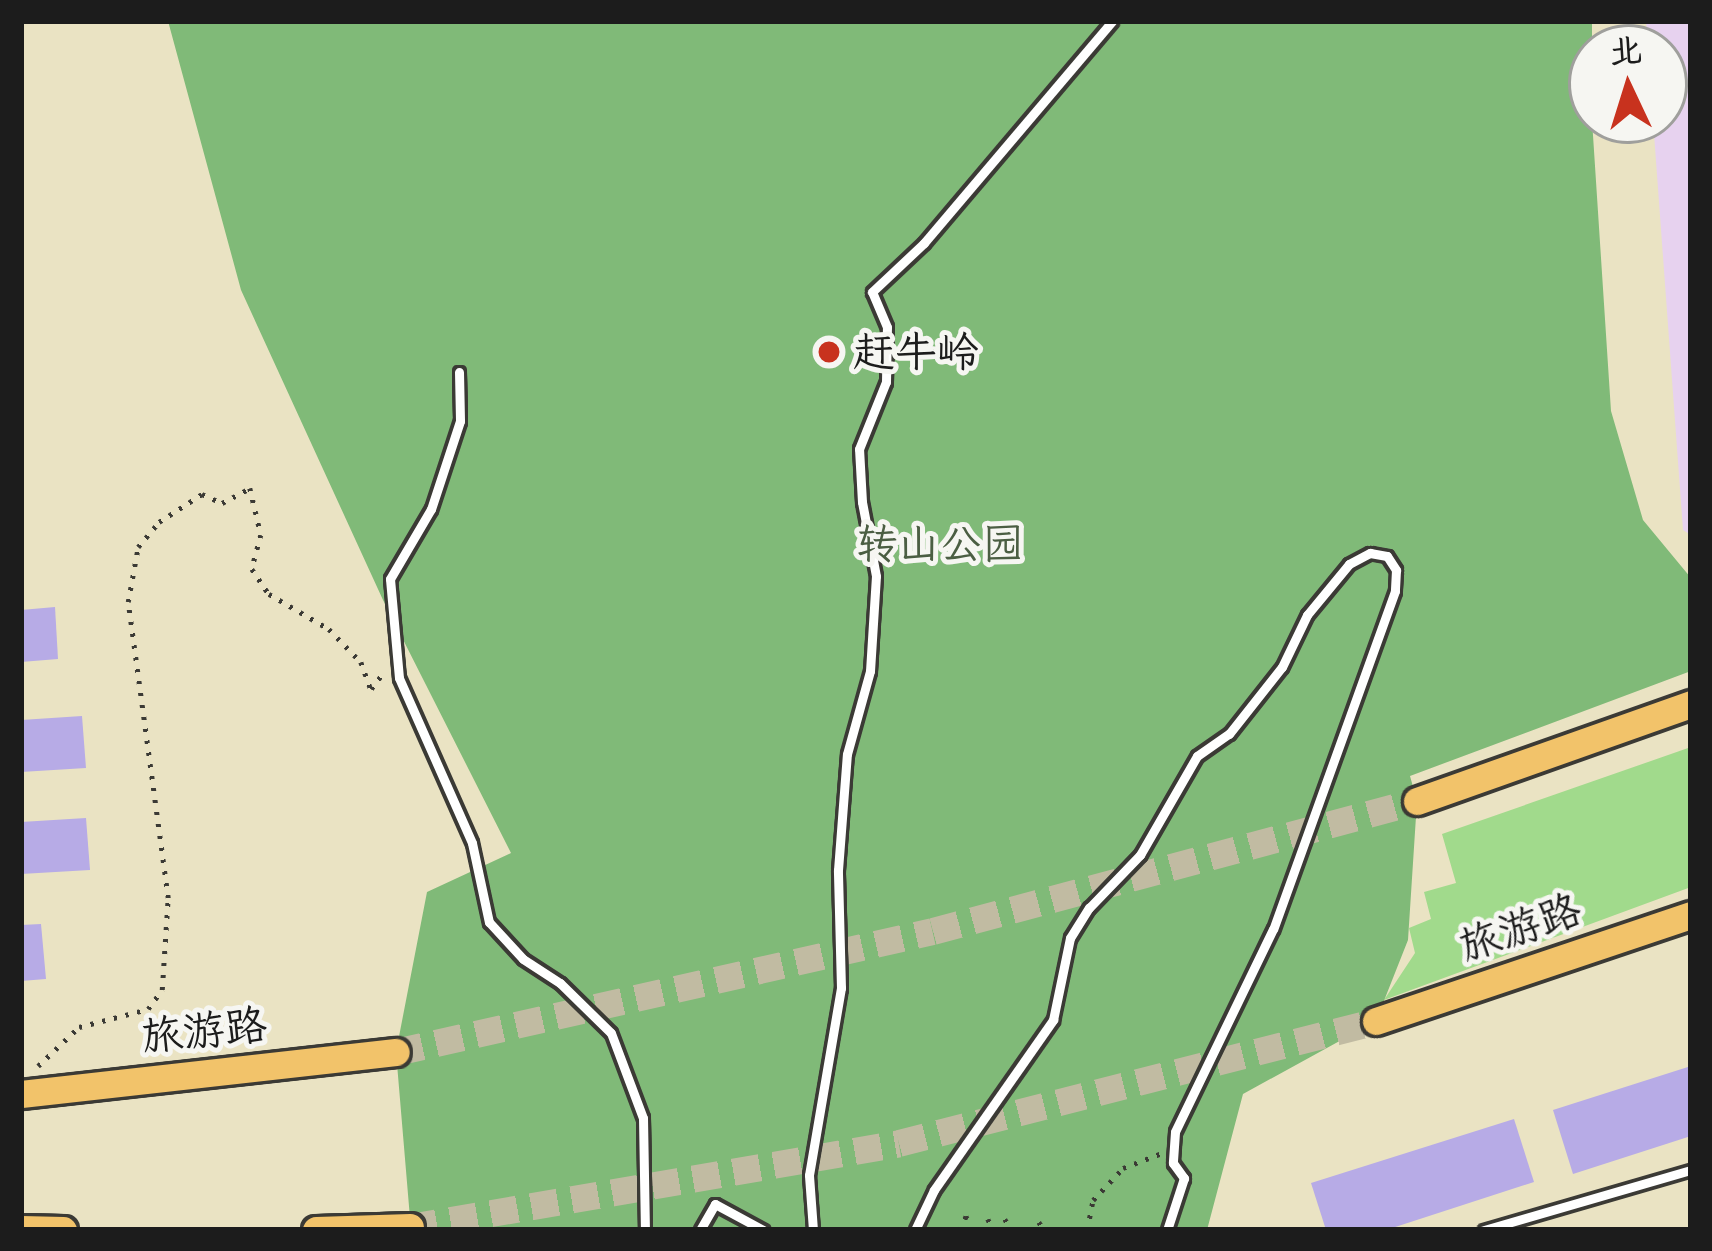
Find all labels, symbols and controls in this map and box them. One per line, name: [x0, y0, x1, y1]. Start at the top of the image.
north arrow: [1568, 24, 1688, 144]
text: 北: [1608, 30, 1643, 71]
place label: 赶牛岭: [853, 327, 979, 377]
marker: 赶牛岭: [816, 339, 842, 365]
park label: 转山公园: [856, 519, 1024, 569]
street label: 旅游路: [1452, 884, 1588, 972]
street label: 旅游路: [139, 999, 269, 1063]

